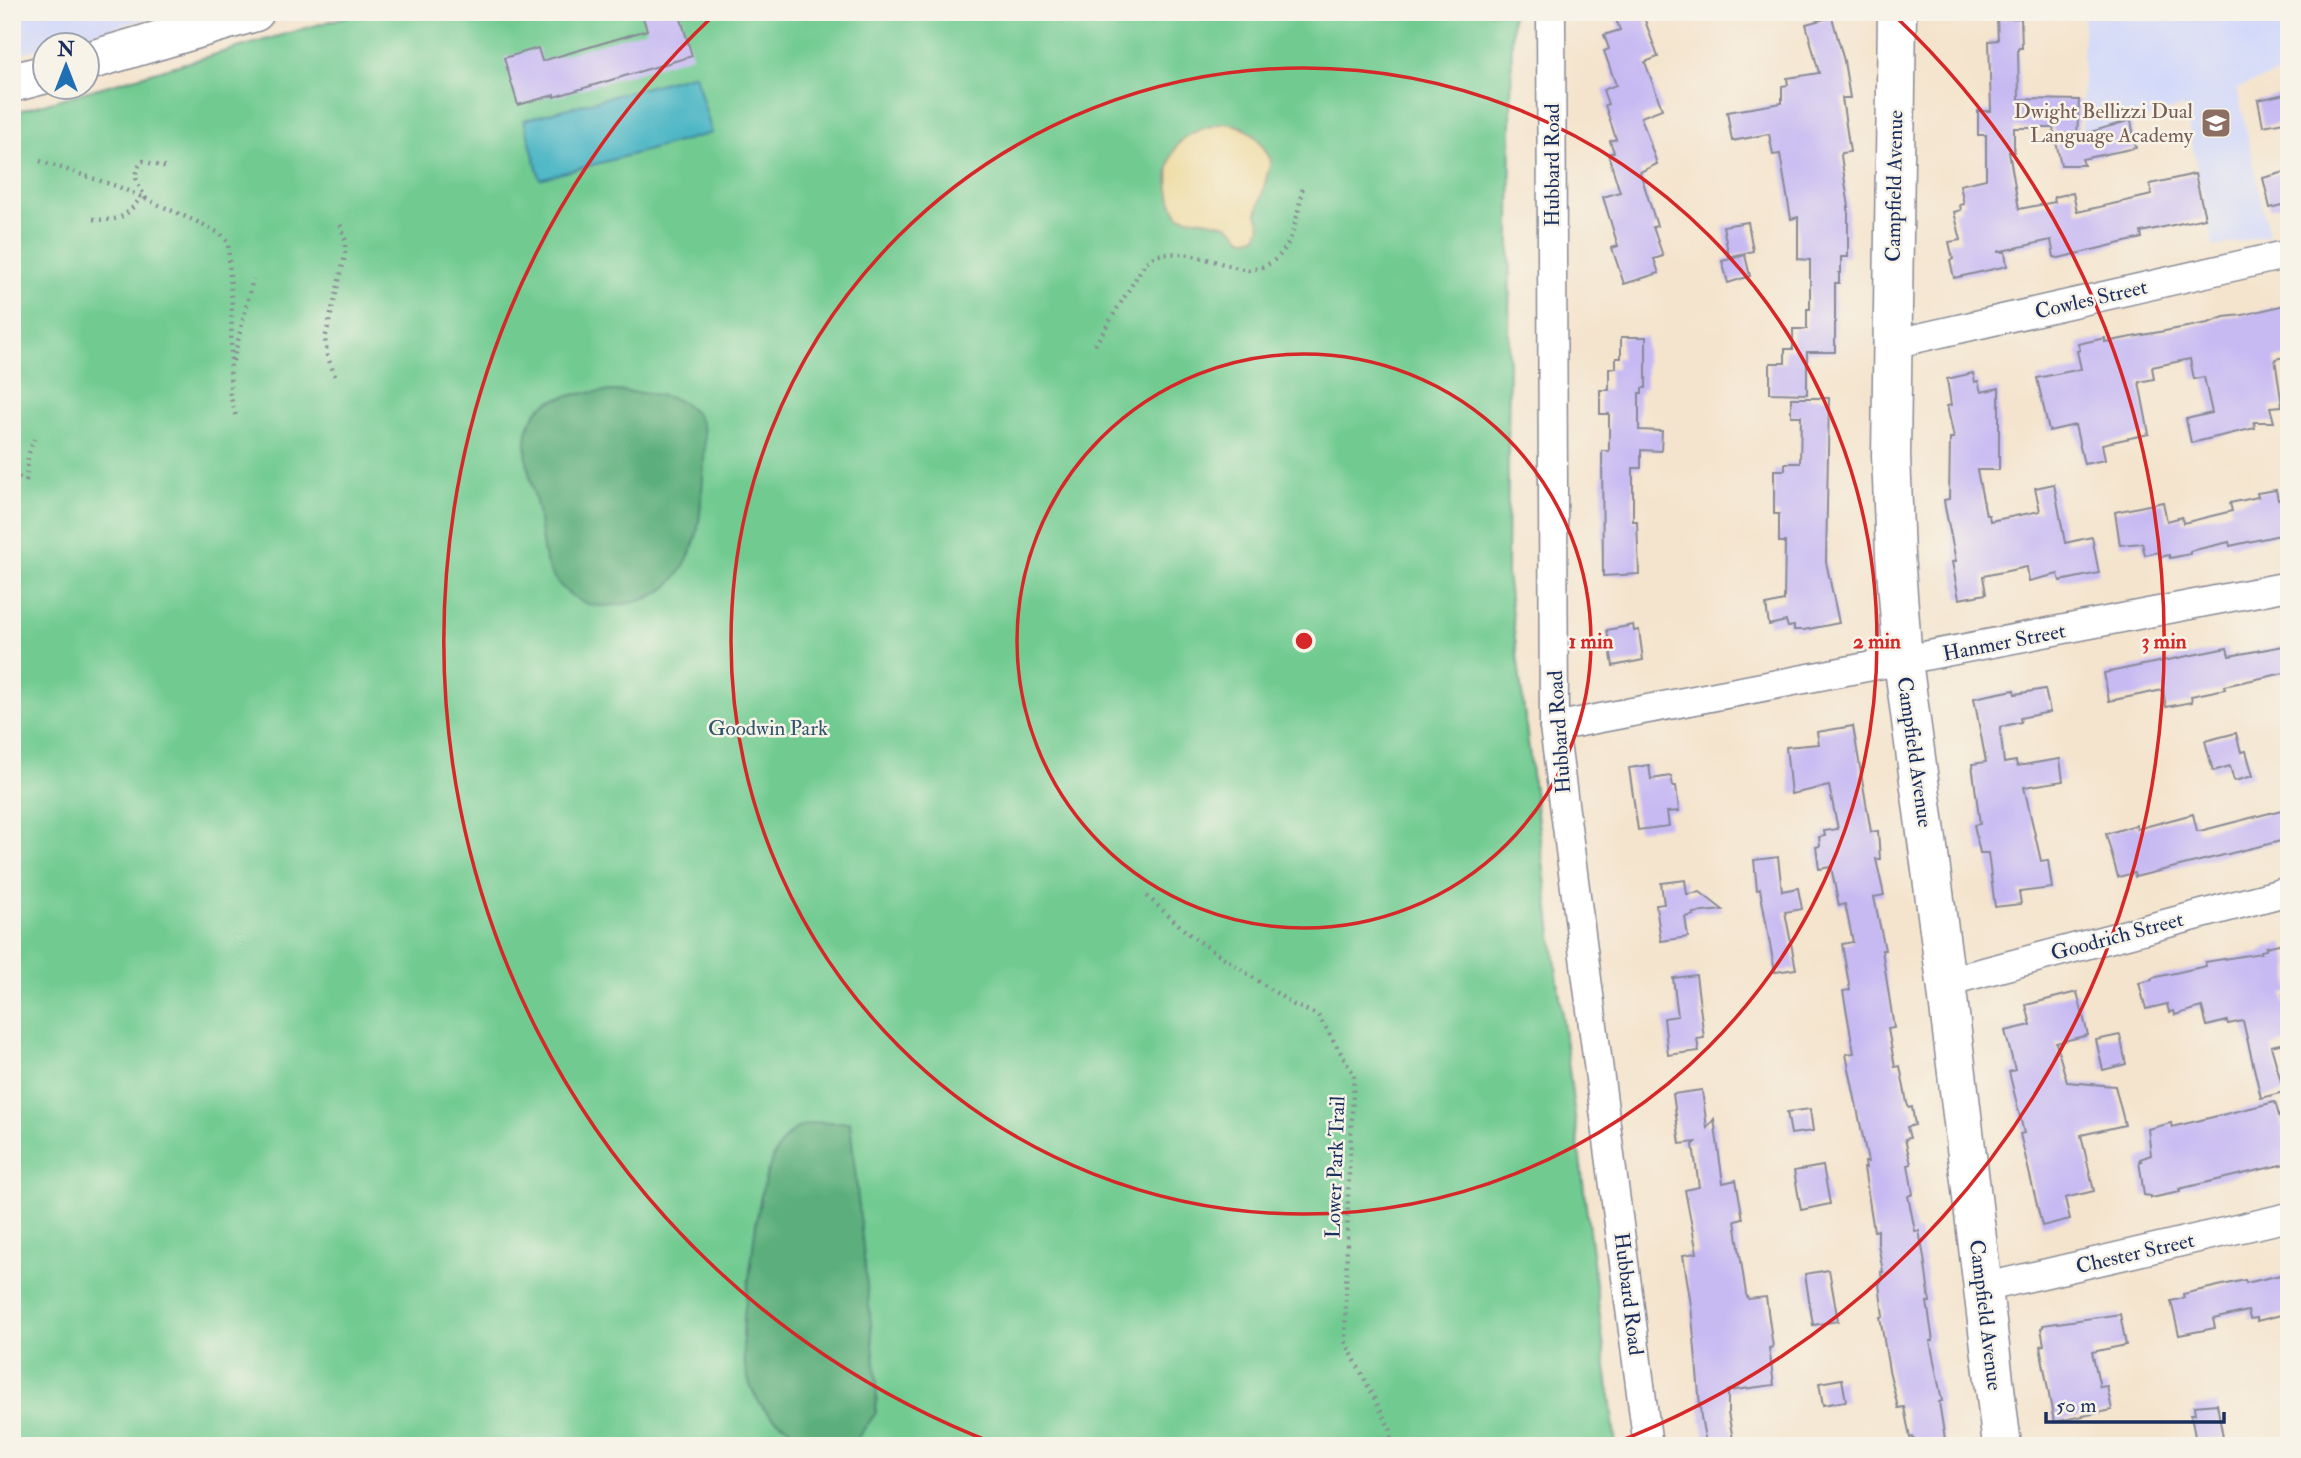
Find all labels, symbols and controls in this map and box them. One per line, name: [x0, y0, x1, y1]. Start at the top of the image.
north arrow: [32, 32, 102, 102]
text: N: [56, 38, 75, 62]
place label: Dwight Bellizzi Dual Language Academy: [2014, 98, 2194, 149]
street label: Hubbard Road: [1539, 103, 1566, 227]
school or university icon: Dwight Bellizzi Dual Language Academy: [2199, 106, 2233, 140]
street label: Campfield Avenue: [1880, 110, 1909, 262]
street label: Cowles Street: [2032, 273, 2150, 326]
street label: Hanmer Street: [1940, 617, 2068, 668]
text: 1 min: [1569, 628, 1613, 655]
text: 2 min: [1853, 628, 1901, 655]
text: 3 min: [2141, 628, 2187, 655]
centre of rings: [1292, 629, 1316, 653]
street label: Hubbard Road: [1542, 669, 1577, 794]
street label: Campfield Avenue: [1891, 675, 1938, 829]
park label: Goodwin Park: [708, 715, 828, 742]
street label: Goodrich Street: [2048, 906, 2187, 967]
street label: Lower Park Trail: [1320, 1095, 1352, 1239]
street label: Chester Street: [2073, 1227, 2197, 1280]
street label: Hubbard Road: [1608, 1231, 1650, 1358]
street label: Campfield Avenue: [1963, 1238, 2008, 1392]
scale bar: [2046, 1381, 2224, 1425]
text: 50 m: [2056, 1392, 2097, 1419]

